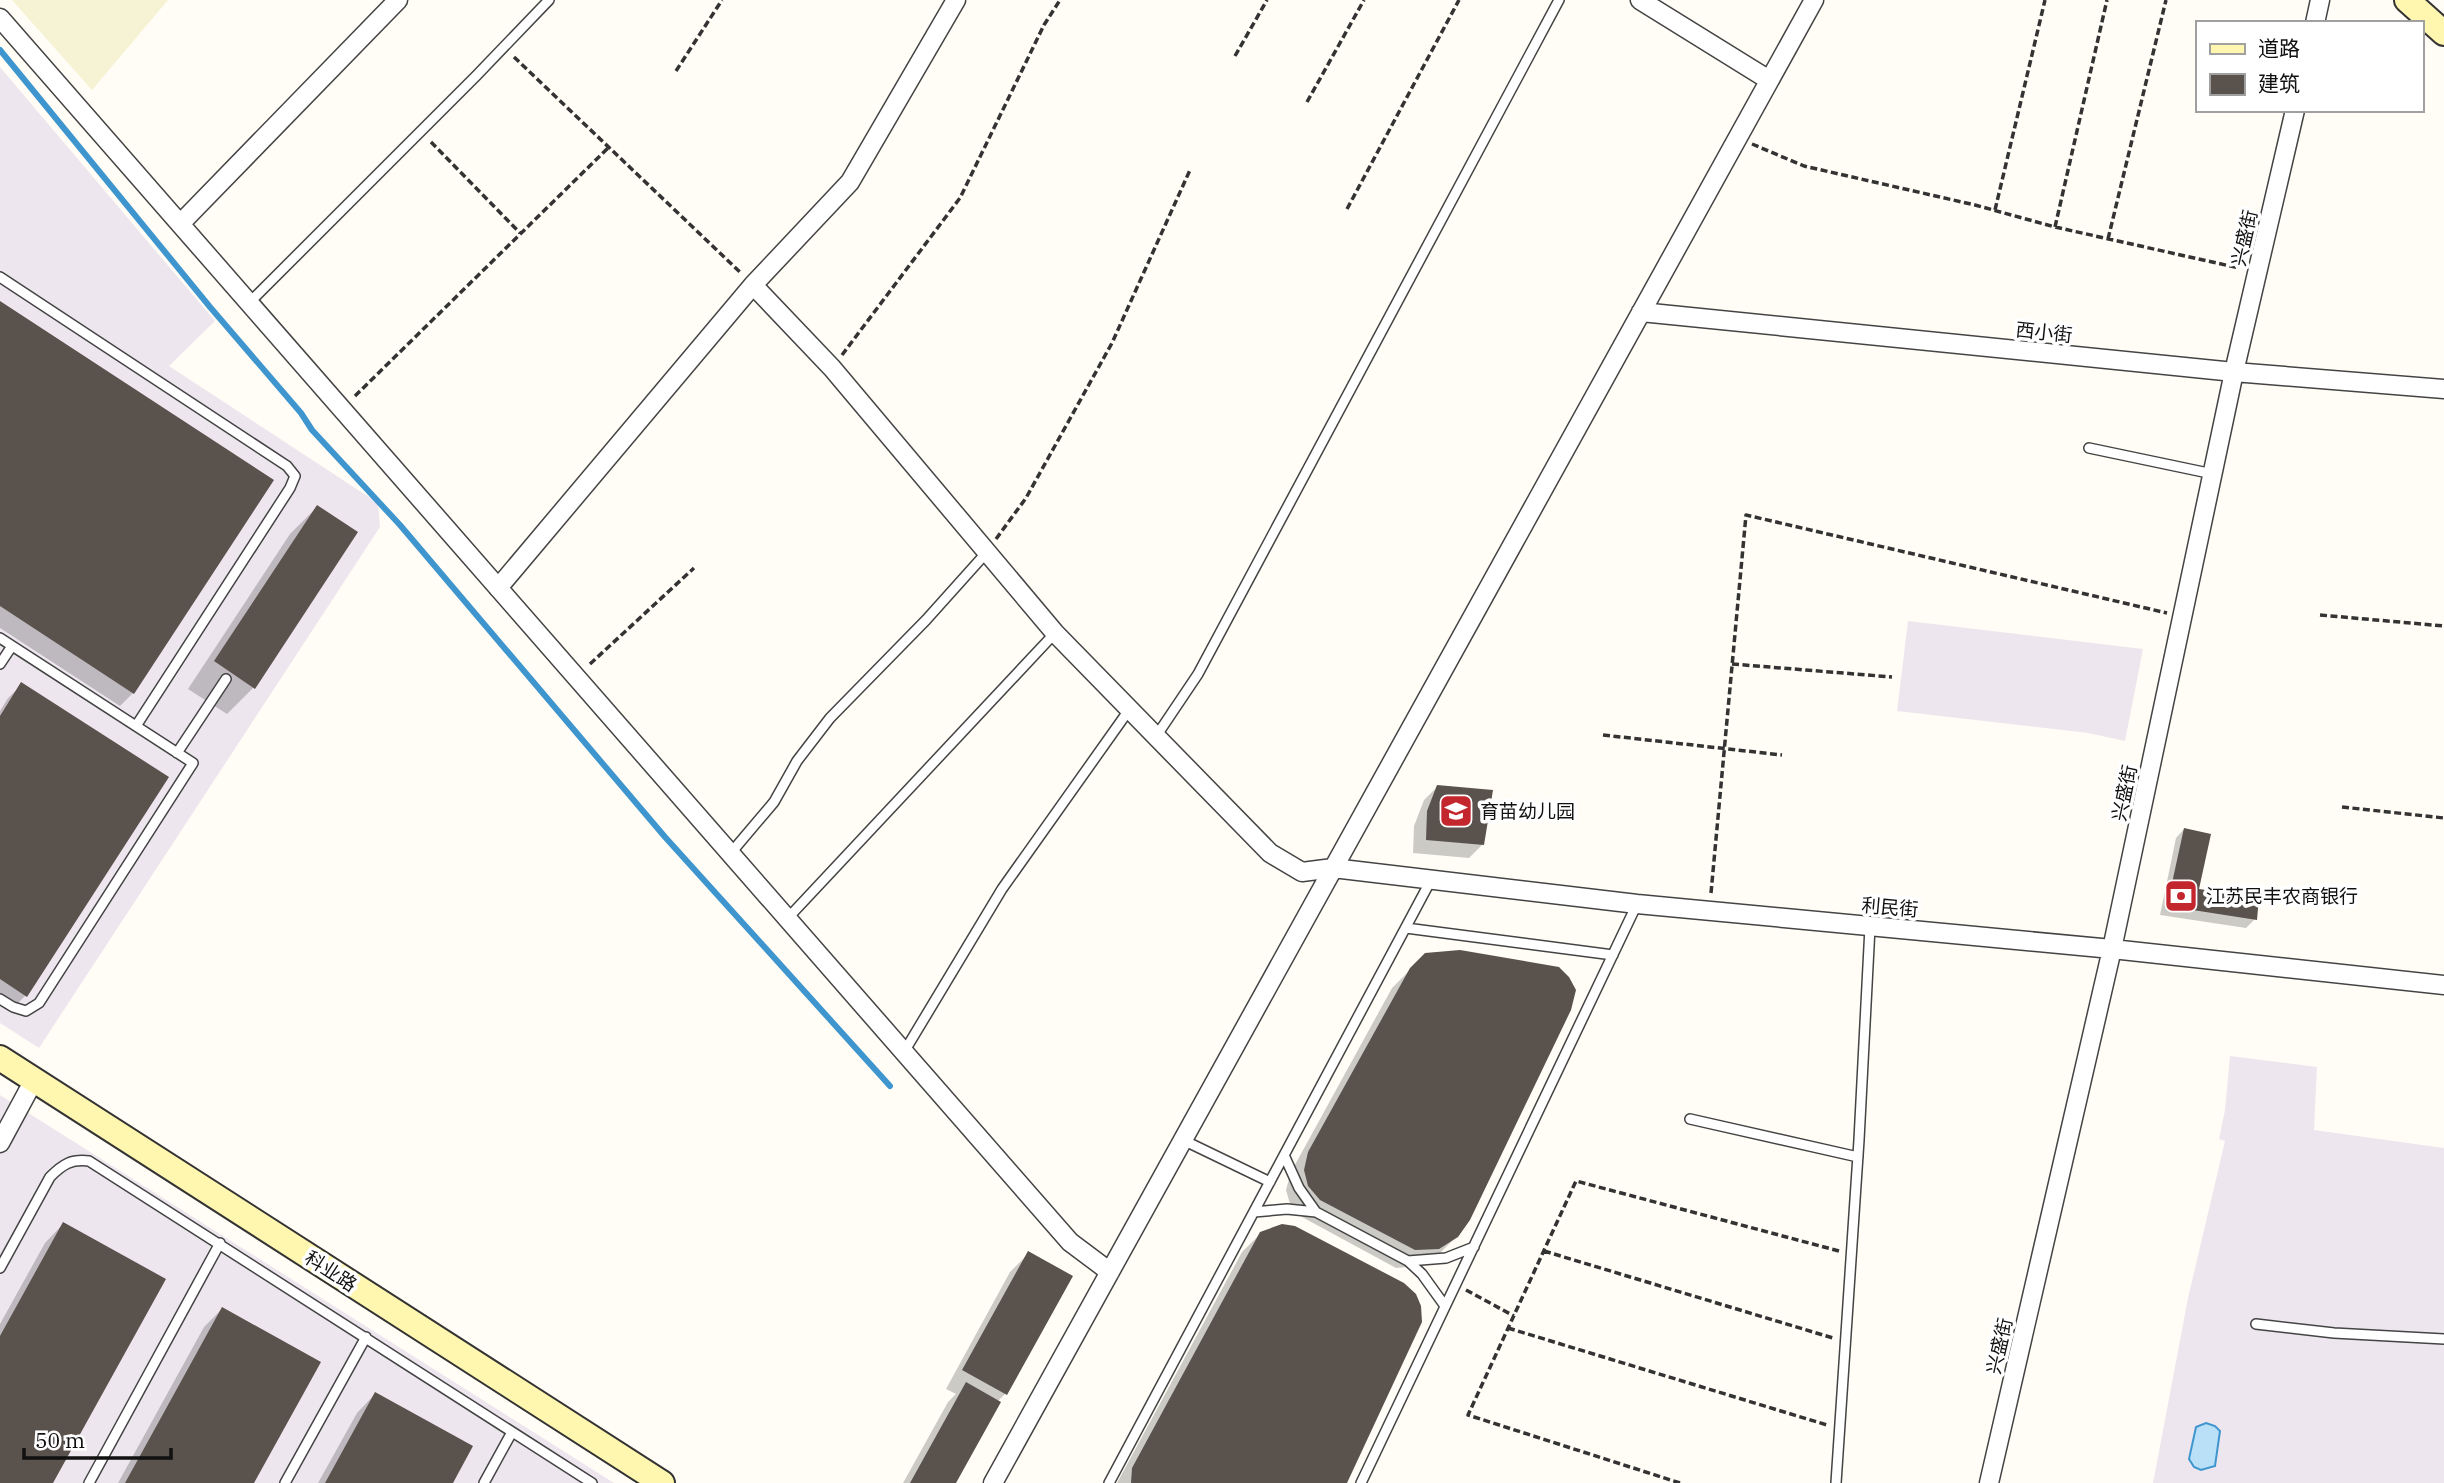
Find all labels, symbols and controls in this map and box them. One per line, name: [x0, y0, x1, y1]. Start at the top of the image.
legend: [2196, 21, 2423, 112]
text: 道路: [2258, 34, 2300, 62]
text: 建筑: [2258, 69, 2300, 97]
street label: 兴盛街: [2226, 208, 2262, 268]
street label: 西小街: [2014, 317, 2074, 347]
street label: 兴盛街: [2106, 763, 2142, 823]
school or university icon: 育苗幼儿园: [1437, 792, 1475, 830]
place label: 育苗幼儿园: [1480, 799, 1575, 823]
bank icon: 江苏民丰农商银行: [2162, 877, 2200, 915]
place label: 江苏民丰农商银行: [2206, 884, 2358, 908]
street label: 利民街: [1861, 893, 1919, 921]
street label: 科业路: [301, 1245, 361, 1297]
street label: 兴盛街: [1981, 1316, 2017, 1376]
scale bar: [24, 1416, 172, 1460]
text: 50 m: [35, 1426, 85, 1454]

